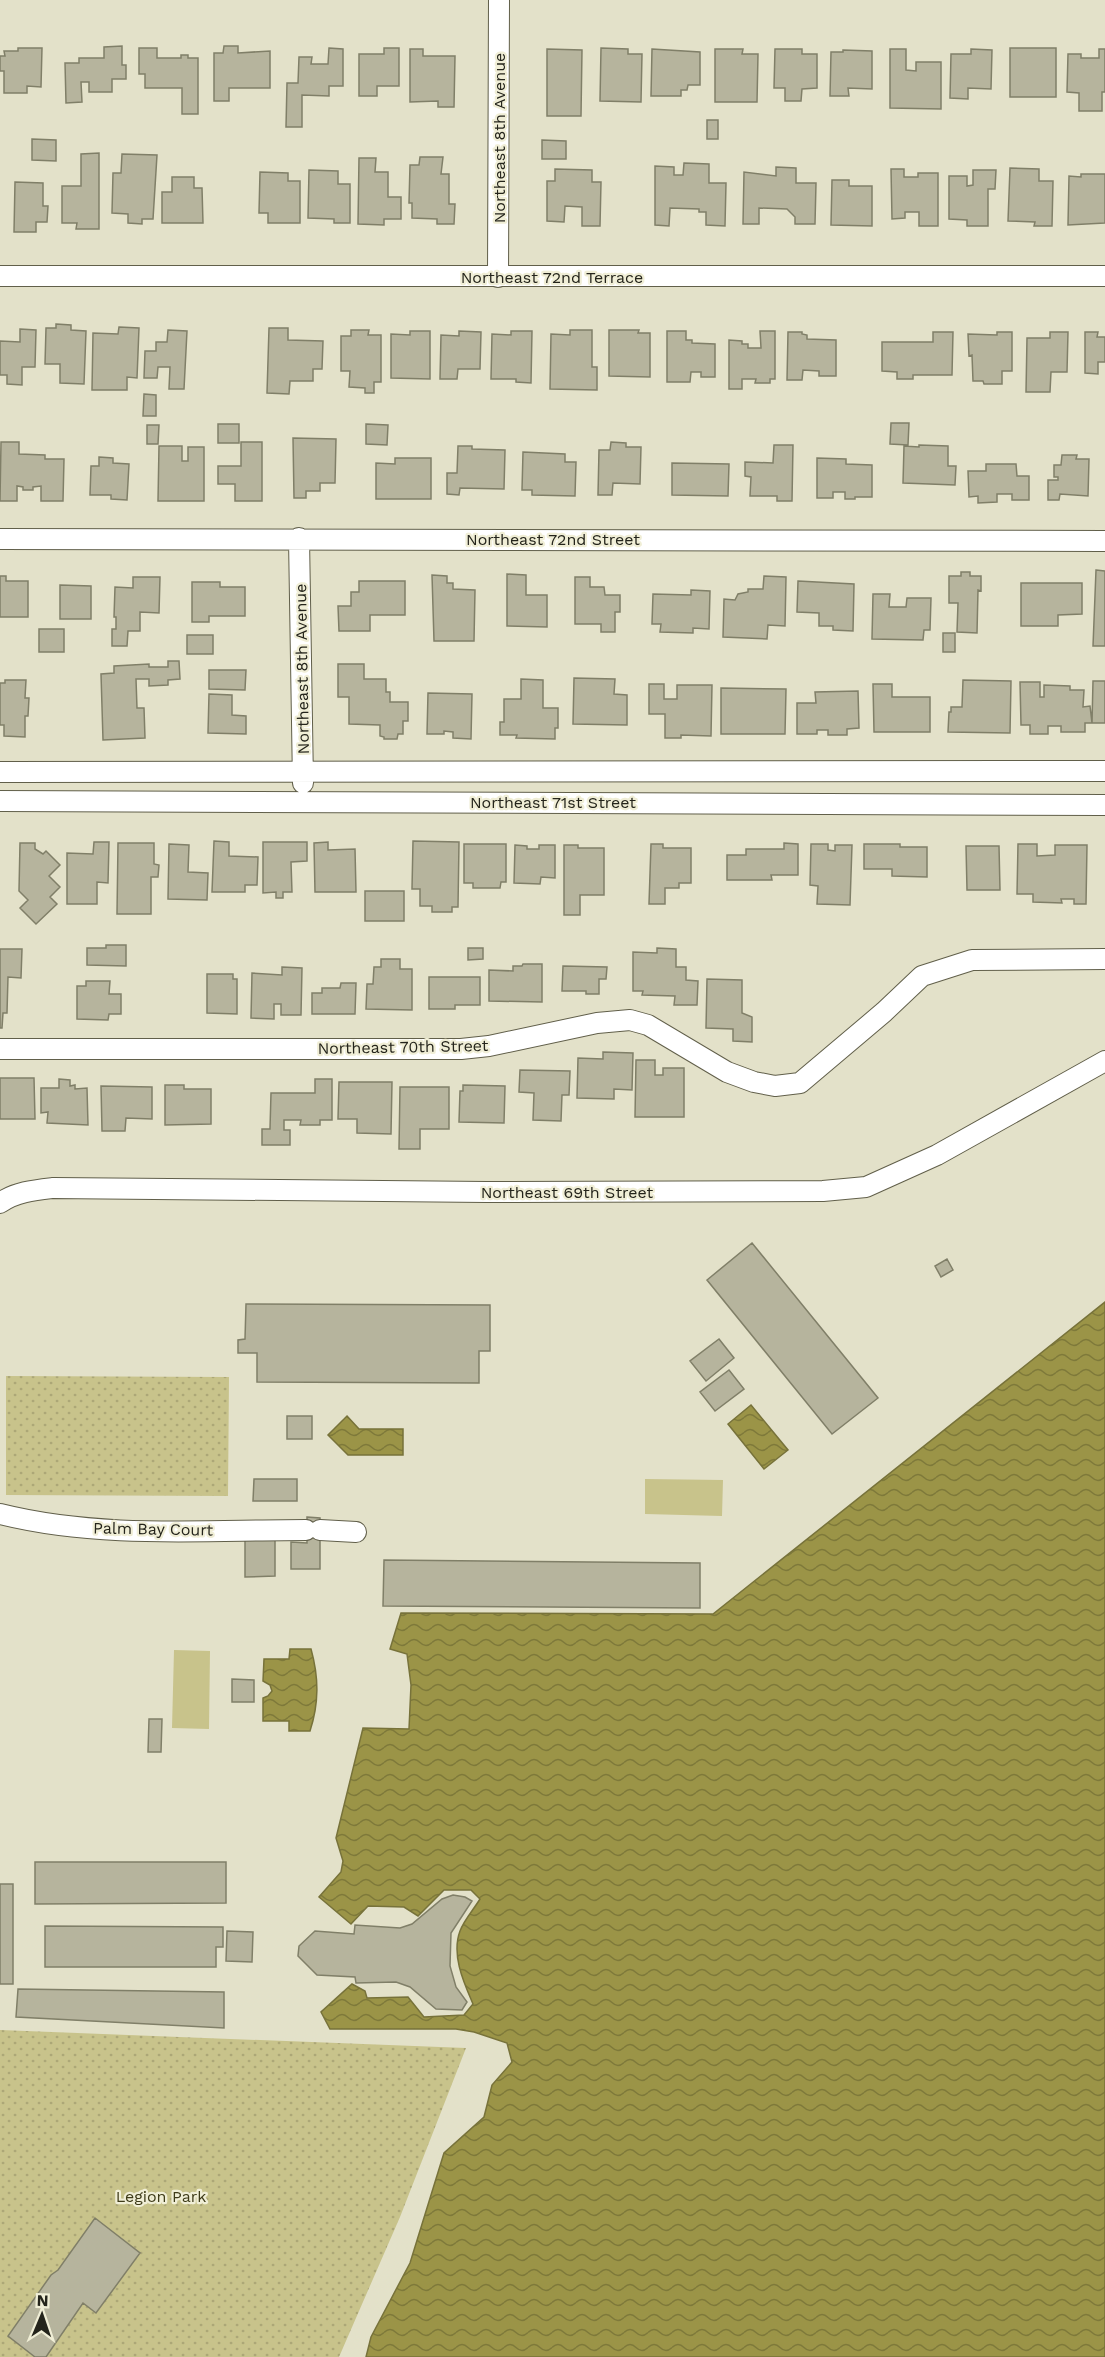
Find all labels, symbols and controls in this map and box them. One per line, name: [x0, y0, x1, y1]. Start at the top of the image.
street label: Northeast 8th Avenue: [490, 53, 509, 223]
street label: Northeast 72nd Terrace: [461, 268, 643, 287]
street label: Northeast 72nd Street: [466, 530, 640, 549]
street label: Northeast 8th Avenue: [291, 584, 313, 754]
street label: Northeast 71st Street: [470, 793, 636, 812]
street label: Northeast 70th Street: [317, 1036, 489, 1058]
street label: Northeast 69th Street: [481, 1183, 654, 1202]
street label: Palm Bay Court: [93, 1518, 213, 1540]
park label: Legion Park: [116, 2187, 206, 2206]
north arrow: [12, 2285, 72, 2345]
text: N: [36, 2291, 49, 2310]

